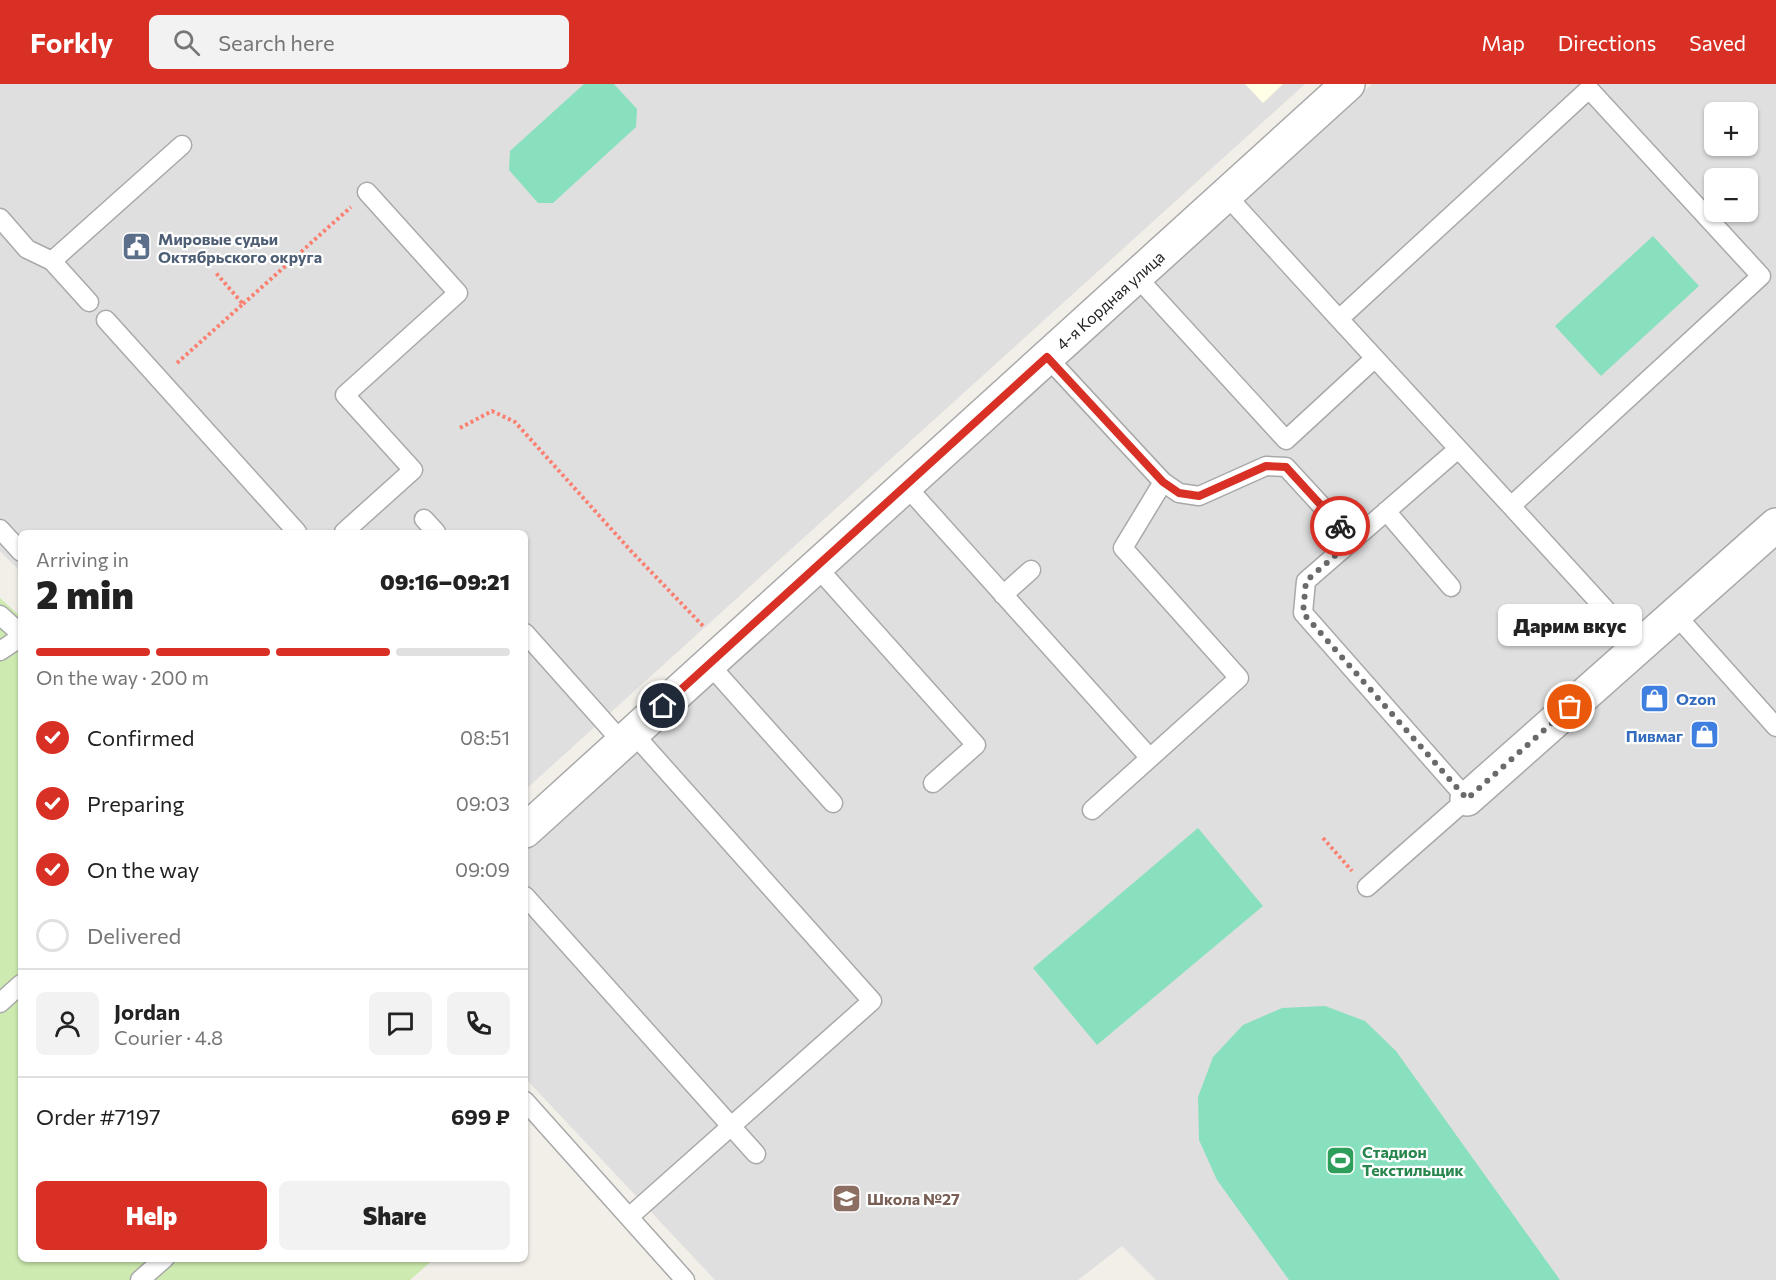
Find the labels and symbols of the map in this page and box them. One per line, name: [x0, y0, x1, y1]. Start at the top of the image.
place label: Мировые судьи Октябрьского округа: [158, 229, 322, 266]
public building icon: Мировые судьи Октябрьского округа: [121, 231, 153, 263]
street label: 4-я Кордная улица: [1052, 246, 1168, 354]
courier: [1310, 496, 1370, 556]
callout: Дарим вкус: [1498, 605, 1642, 647]
pin: [637, 680, 688, 731]
pin: [1544, 681, 1595, 732]
shop icon: Ozon: [1639, 682, 1671, 714]
place label: Ozon: [1676, 689, 1716, 708]
shop icon: Пивмаг: [1688, 719, 1720, 751]
place label: Пивмаг: [1626, 726, 1683, 745]
place label: Стадион Текстильщик: [1362, 1142, 1464, 1179]
sports icon: Стадион Текстильщик: [1325, 1144, 1357, 1176]
school or university icon: Школа №27: [830, 1182, 862, 1214]
place label: Школа №27: [867, 1189, 960, 1208]

